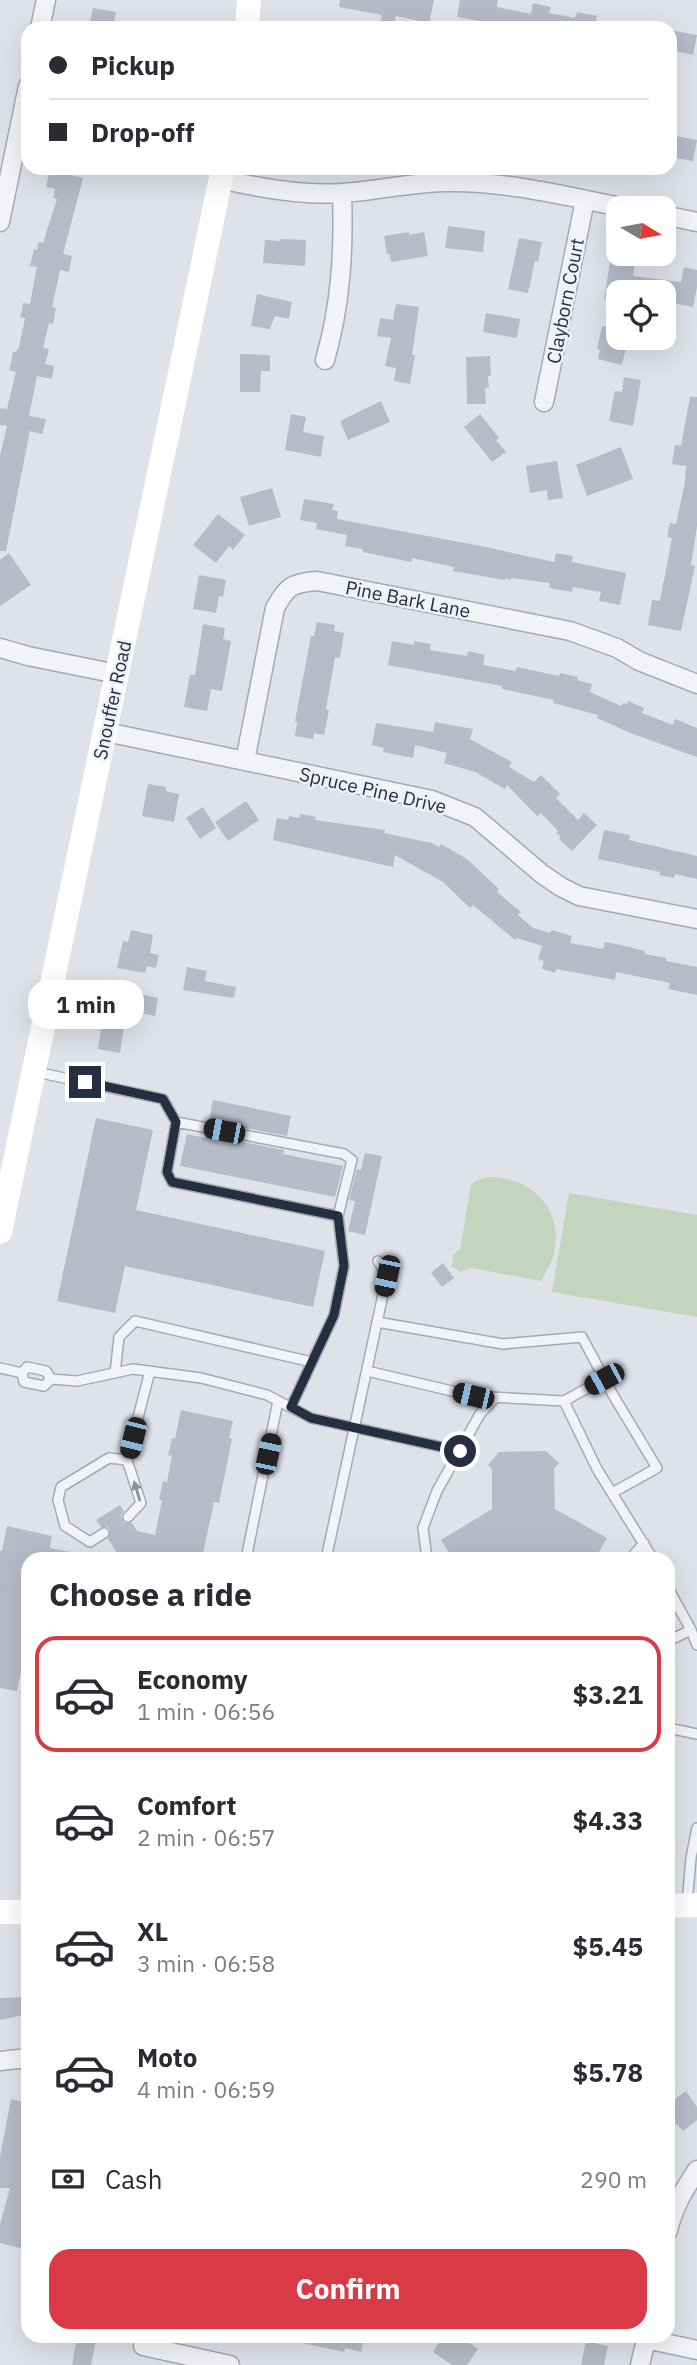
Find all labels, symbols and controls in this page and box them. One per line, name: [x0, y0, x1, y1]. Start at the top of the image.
text: Pickup: [91, 48, 175, 82]
text: Drop-off: [91, 115, 194, 149]
north arrow: [606, 196, 676, 266]
map controls: [606, 196, 676, 350]
street label: Clayborn Court: [541, 236, 589, 366]
button: locate: [606, 280, 676, 350]
street label: Pine Bark Lane: [343, 575, 473, 623]
street label: Snouffer Road: [88, 638, 136, 762]
street label: Spruce Pine Drive: [297, 761, 449, 819]
callout: 1 min: [27, 981, 143, 1030]
text: 1 min: [56, 989, 116, 1019]
route end: [69, 1066, 101, 1098]
car: [202, 1117, 247, 1145]
car: [373, 1253, 402, 1299]
car: [581, 1360, 628, 1398]
car: [451, 1381, 496, 1411]
car: [118, 1415, 149, 1461]
car: [254, 1431, 283, 1477]
route start: [444, 1435, 476, 1467]
one-way arrow: [131, 1480, 141, 1501]
text: Choose a ride: [49, 1573, 252, 1615]
text: Economy: [137, 1662, 248, 1696]
icon: car: [53, 1663, 116, 1726]
text: $3.21: [573, 1677, 643, 1711]
text: 1 min · 06:56: [137, 1696, 275, 1726]
text: Comfort: [137, 1788, 236, 1822]
icon: car: [53, 1789, 116, 1852]
text: $4.33: [573, 1803, 643, 1837]
text: 2 min · 06:57: [137, 1822, 275, 1852]
text: XL: [137, 1914, 168, 1948]
icon: car: [53, 1915, 116, 1978]
text: $5.45: [573, 1929, 643, 1963]
text: 3 min · 06:58: [137, 1948, 275, 1978]
text: Moto: [137, 2040, 197, 2074]
icon: car: [53, 2041, 116, 2104]
text: $5.78: [573, 2055, 643, 2089]
text: 4 min · 06:59: [137, 2074, 275, 2104]
icon: cash: [49, 2160, 87, 2198]
text: Cash: [105, 2162, 162, 2196]
text: 290 m: [580, 2164, 647, 2194]
button: Confirm: [49, 2249, 647, 2329]

